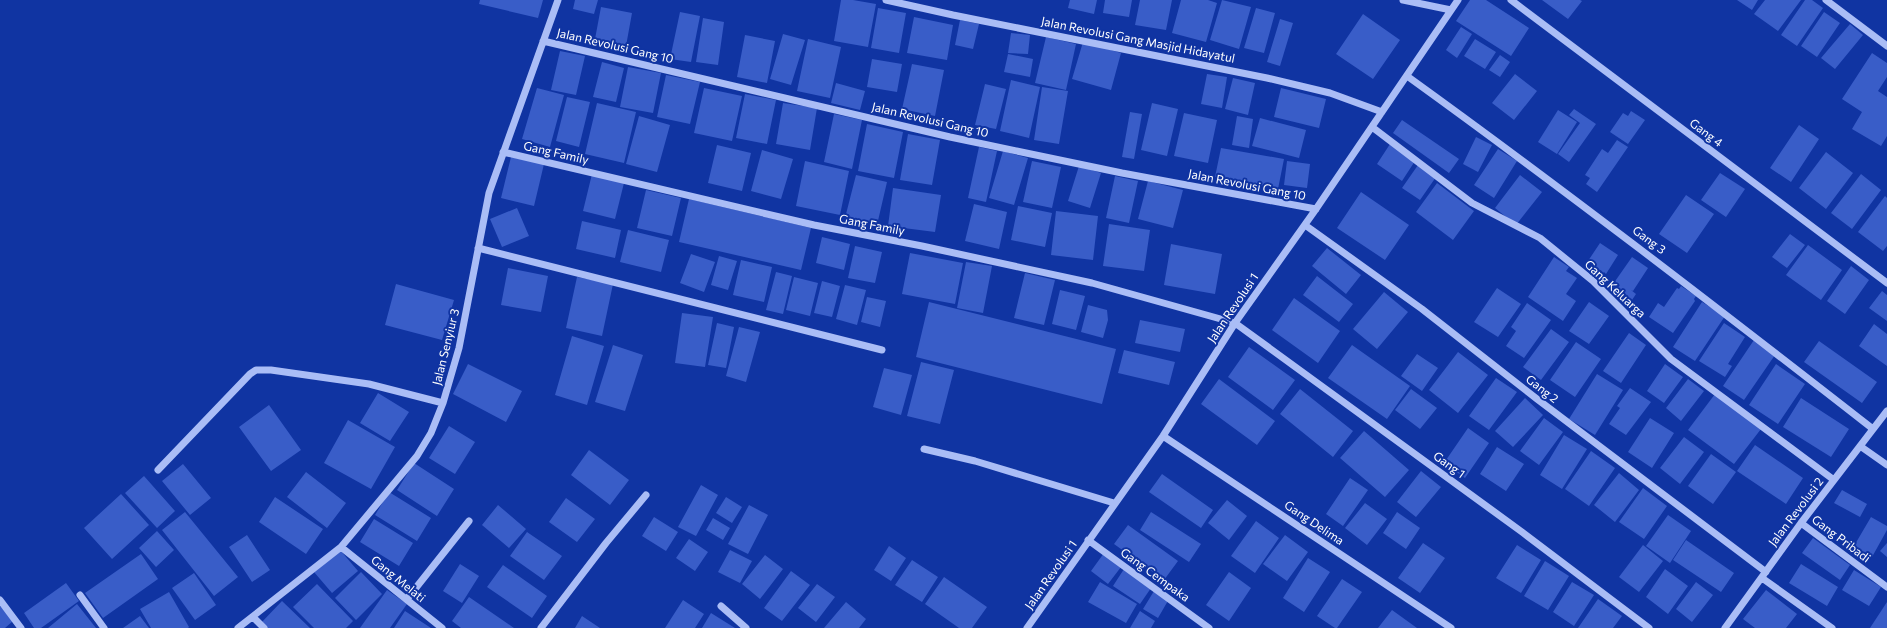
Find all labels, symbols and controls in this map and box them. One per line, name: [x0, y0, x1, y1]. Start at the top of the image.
street label: Jalan Revolusi Gang Masjid Hidayatul: [1040, 13, 1236, 66]
street label: Jalan Revolusi Gang 10: [555, 25, 675, 66]
street label: Jalan Revolusi Gang 10: [870, 99, 990, 140]
street label: Gang 4: [1687, 115, 1726, 149]
street label: Gang Family: [522, 138, 590, 166]
street label: Jalan Revolusi Gang 10: [1187, 166, 1307, 203]
street label: Gang Family: [838, 211, 906, 237]
street label: Gang 3: [1630, 222, 1669, 256]
street label: Gang Keluarga: [1582, 256, 1649, 320]
street label: Jalan Revolusi 1: [1204, 270, 1261, 345]
street label: Jalan Senyiur 3: [429, 307, 462, 387]
street label: Gang 2: [1524, 371, 1562, 405]
street label: Gang 1: [1431, 448, 1468, 480]
street label: Jalan Revolusi 2: [1765, 474, 1827, 549]
street label: Gang Delima: [1282, 497, 1347, 547]
street label: Gang Pribadi: [1810, 512, 1874, 565]
street label: Jalan Revolusi 1: [1021, 537, 1080, 612]
street label: Gang Cempaka: [1118, 544, 1193, 604]
street label: Gang Melati: [369, 552, 429, 604]

